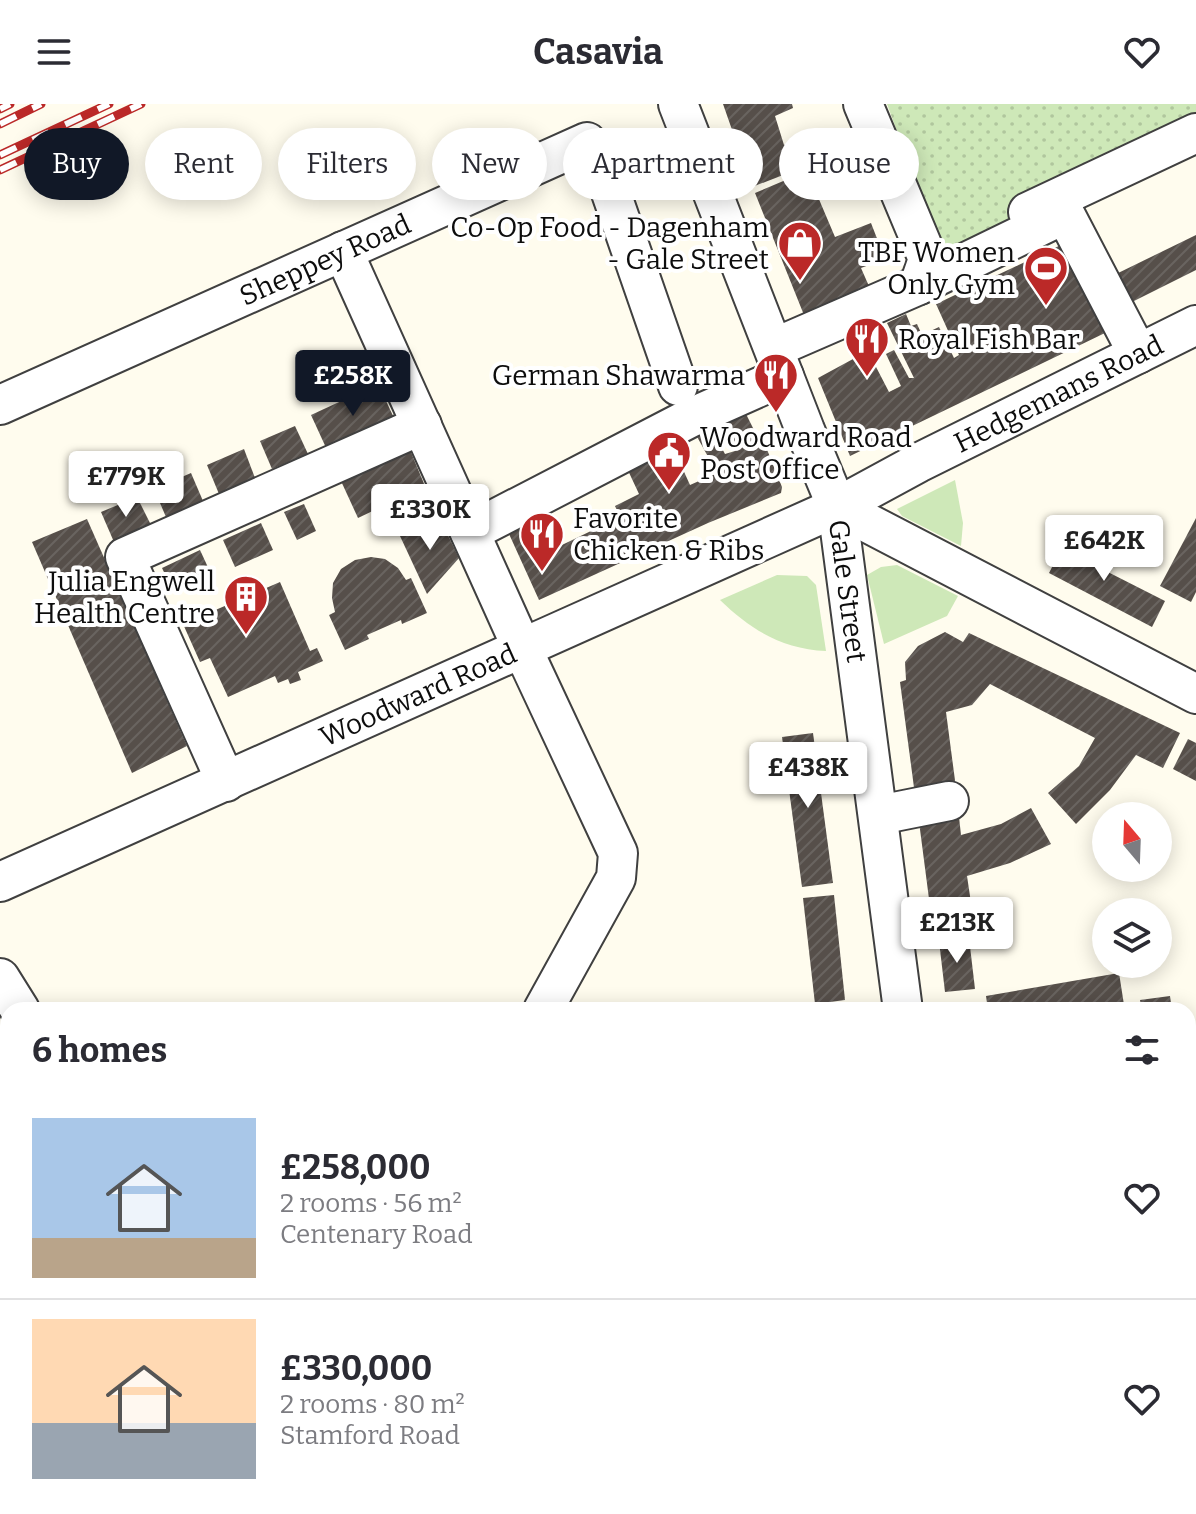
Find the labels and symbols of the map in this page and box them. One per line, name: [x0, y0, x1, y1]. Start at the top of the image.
street label: Sheppey Road: [234, 207, 416, 312]
place label: Co-Op Food - Dagenham - Gale Street: [450, 211, 769, 276]
shop icon: Co-Op Food - Dagenham - Gale Street: [776, 219, 824, 282]
place label: TBF Women Only Gym: [858, 236, 1015, 301]
sports icon: TBF Women Only Gym: [1022, 244, 1070, 307]
restaurant icon: Royal Fish Bar: [843, 315, 891, 378]
place label: Royal Fish Bar: [898, 323, 1080, 356]
street label: Hedgemans Road: [948, 328, 1168, 459]
pin: £258K: [297, 350, 409, 418]
restaurant icon: German Shawarma: [752, 351, 800, 414]
place label: German Shawarma: [492, 359, 745, 392]
place label: Woodward Road Post Office: [700, 421, 912, 486]
public building icon: Woodward Road Post Office: [645, 429, 693, 492]
pin: £779K: [70, 451, 182, 519]
pin: £330K: [374, 484, 486, 552]
place label: Favorite Chicken & Ribs: [573, 502, 764, 567]
restaurant icon: Favorite Chicken & Ribs: [518, 510, 566, 573]
pin: £642K: [1048, 515, 1160, 583]
street label: Gale Street: [822, 518, 874, 664]
place label: Julia Engwell Health Centre: [34, 565, 215, 630]
building icon: Julia Engwell Health Centre: [222, 573, 270, 636]
street label: Woodward Road: [315, 636, 521, 753]
pin: £438K: [752, 742, 864, 810]
north arrow: [1092, 802, 1172, 882]
pin: £213K: [901, 897, 1013, 965]

